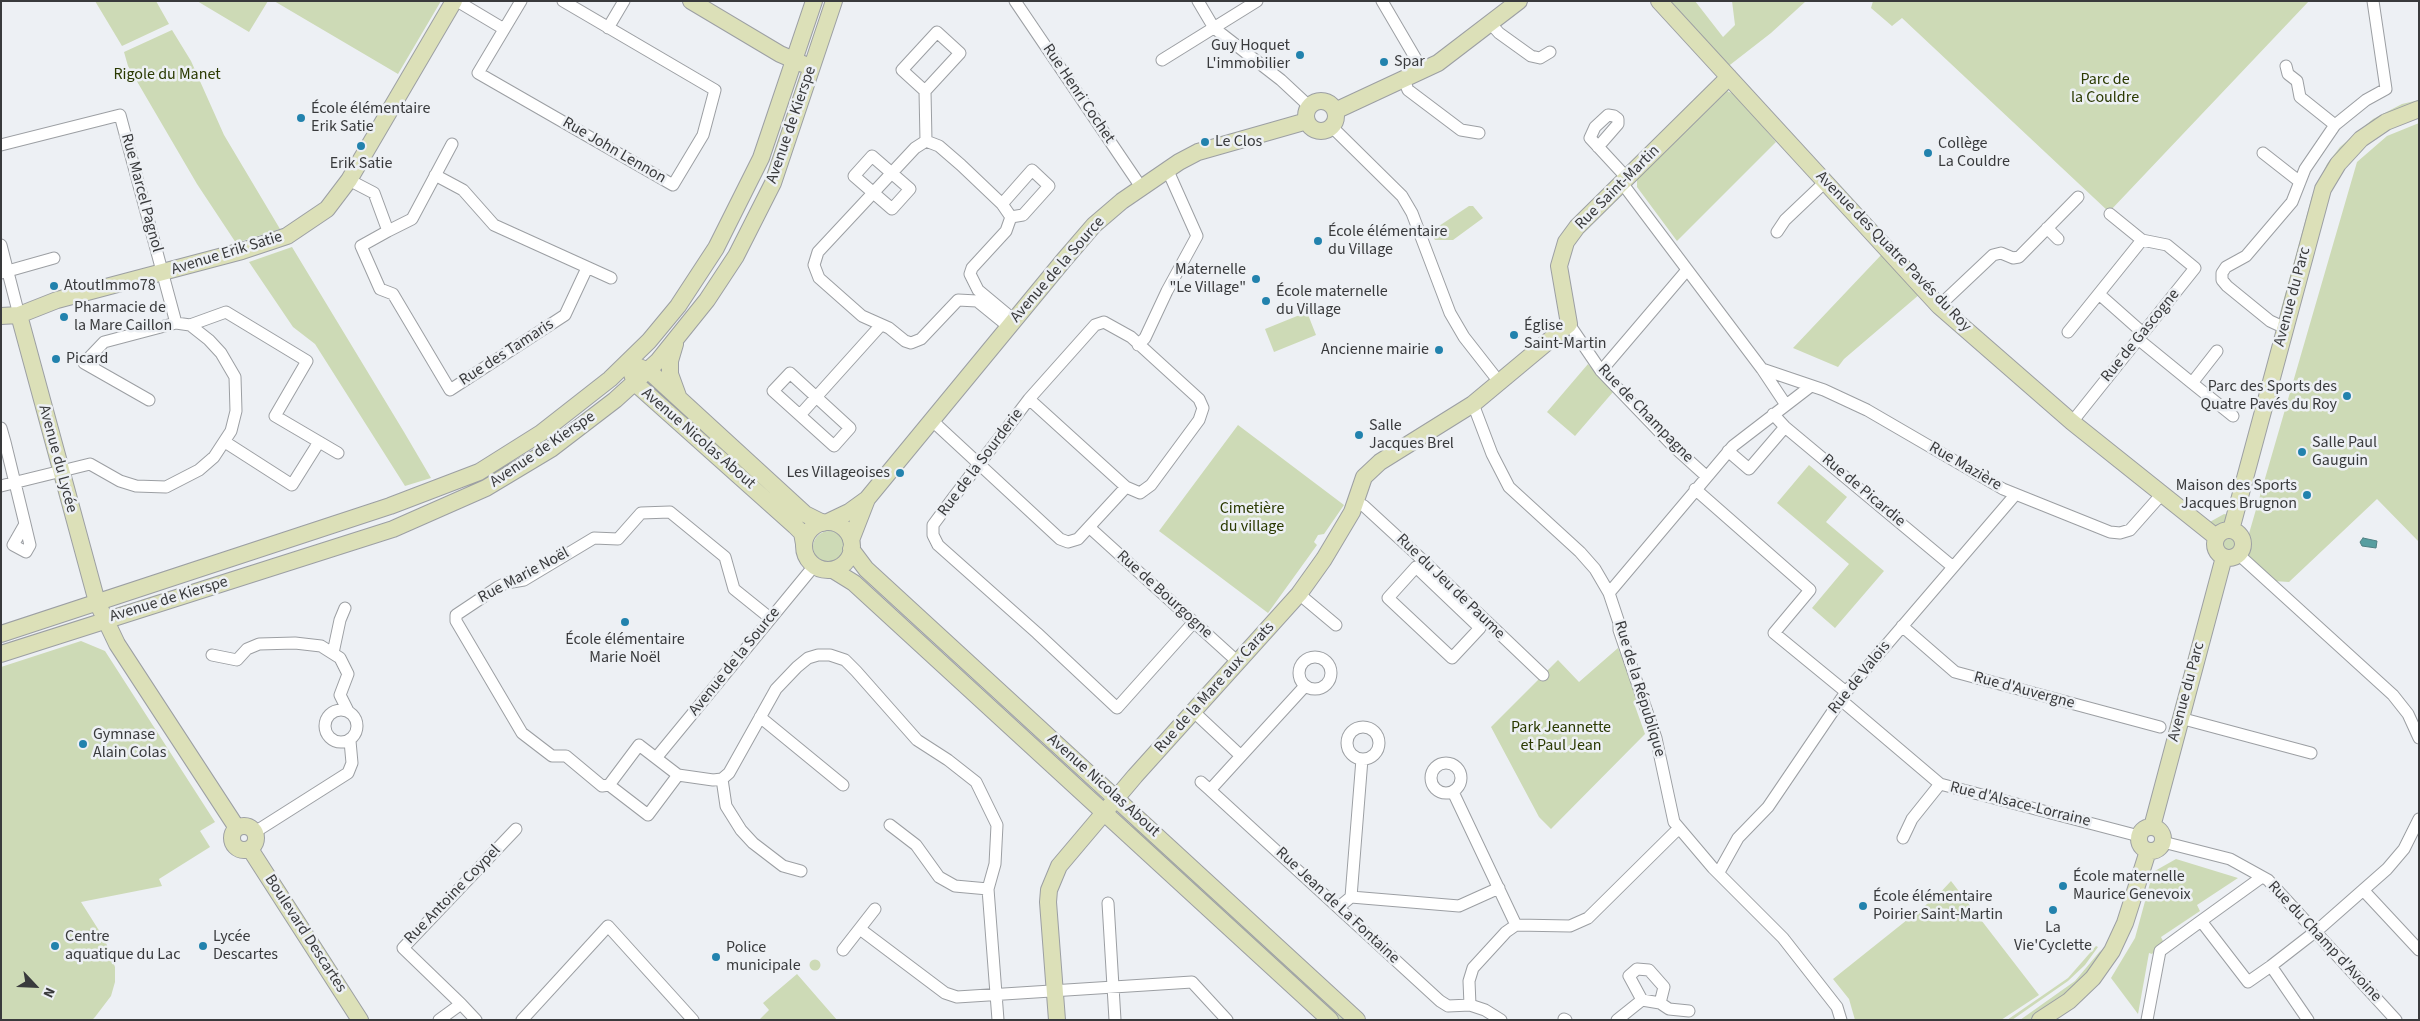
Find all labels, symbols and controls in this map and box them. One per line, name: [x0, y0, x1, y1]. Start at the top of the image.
place label: Guy Hoquet L'immobilier: [1206, 36, 1290, 74]
street label: Rue Henri Cochet: [1038, 41, 1118, 147]
marker: Guy Hoquet L'immobilier: [1294, 49, 1306, 61]
place label: Spar: [1394, 52, 1425, 72]
marker: Spar: [1378, 56, 1390, 68]
street label: Avenue de Kierspe: [763, 64, 821, 186]
park label: Rigole du Manet: [113, 65, 221, 85]
park label: Parc de la Couldre: [2071, 70, 2139, 108]
place label: École élémentaire Erik Satie: [311, 99, 430, 137]
marker: École élémentaire Erik Satie: [295, 112, 307, 124]
street label: Rue John Lennon: [559, 114, 669, 188]
street label: Rue Marcel Pagnol: [116, 131, 166, 255]
place label: Le Clos: [1215, 132, 1262, 152]
place label: Collège La Couldre: [1938, 134, 2010, 172]
marker: Le Clos: [1199, 136, 1211, 148]
marker: Erik Satie: [355, 140, 367, 152]
street label: Rue Saint-Martin: [1572, 142, 1664, 234]
marker: Collège La Couldre: [1922, 147, 1934, 159]
place label: Erik Satie: [330, 154, 392, 174]
street label: Avenue des Quatre Pavés du Roy: [1811, 168, 1975, 336]
street label: Avenue de la Source: [1007, 213, 1109, 327]
place label: École élémentaire du Village: [1328, 222, 1447, 260]
street label: Avenue Erik Satie: [169, 228, 285, 280]
marker: École élémentaire du Village: [1312, 235, 1324, 247]
street label: Avenue du Parc: [2270, 245, 2316, 349]
place label: Maternelle "Le Village": [1169, 260, 1246, 298]
marker: Maternelle "Le Village": [1250, 273, 1262, 285]
place label: AtoutImmo78: [64, 276, 156, 296]
marker: AtoutImmo78: [48, 280, 60, 292]
place label: École maternelle du Village: [1276, 282, 1388, 320]
street label: Rue de Gascogne: [2098, 286, 2184, 386]
marker: École maternelle du Village: [1260, 295, 1272, 307]
place label: Pharmacie de la Mare Caillon: [74, 298, 172, 336]
marker: Pharmacie de la Mare Caillon: [58, 311, 70, 323]
street label: Rue des Tamaris: [456, 315, 558, 391]
place label: Église Saint-Martin: [1524, 316, 1607, 354]
marker: Église Saint-Martin: [1508, 329, 1520, 341]
place label: Ancienne mairie: [1321, 340, 1429, 360]
marker: Ancienne mairie: [1433, 344, 1445, 356]
place label: Picard: [66, 349, 108, 369]
marker: Picard: [50, 353, 62, 365]
street label: Rue de Champagne: [1593, 361, 1697, 467]
place label: Parc des Sports des Quatre Pavés du Roy: [2200, 377, 2337, 415]
street label: Avenue Nicolas About: [637, 384, 759, 494]
marker: Parc des Sports des Quatre Pavés du Roy: [2341, 390, 2353, 402]
street label: Avenue du Lycée: [33, 403, 81, 515]
street label: Rue de la Sourderie: [934, 405, 1028, 521]
street label: Avenue de Kierspe: [487, 408, 599, 492]
place label: Salle Jacques Brel: [1369, 416, 1454, 454]
marker: Salle Jacques Brel: [1353, 429, 1365, 441]
place label: Salle Paul Gauguin: [2312, 433, 2377, 471]
street label: Rue Mazière: [1925, 439, 2005, 495]
marker: Salle Paul Gauguin: [2296, 446, 2308, 458]
street label: Rue de Picardie: [1817, 450, 1909, 532]
place label: Les Villageoises: [786, 463, 890, 483]
marker: Les Villageoises: [894, 467, 906, 479]
place label: Maison des Sports Jacques Brugnon: [2176, 476, 2297, 514]
marker: Maison des Sports Jacques Brugnon: [2301, 489, 2313, 501]
park label: Cimetière du village: [1220, 499, 1284, 537]
street label: Rue du Jeu de Paume: [1392, 530, 1508, 644]
street label: Rue Marie Noël: [475, 544, 573, 608]
street label: Rue de Bourgogne: [1112, 547, 1216, 643]
street label: Avenue de Kierspe: [108, 573, 230, 627]
street label: Avenue de la Source: [685, 604, 785, 720]
marker: École élémentaire Marie Noël: [619, 616, 631, 628]
street label: Rue de la Mare aux Carats: [1151, 618, 1279, 758]
street label: Rue de la République: [1609, 619, 1669, 759]
place label: École élémentaire Marie Noël: [565, 630, 685, 668]
street label: Rue de Valois: [1825, 638, 1895, 718]
street label: Avenue du Parc: [2164, 640, 2210, 744]
street label: Rue d'Auvergne: [1971, 668, 2077, 714]
park label: Park Jeannette et Paul Jean: [1511, 718, 1611, 756]
place label: Gymnase Alain Colas: [93, 725, 166, 763]
street label: Avenue Nicolas About: [1043, 730, 1163, 842]
marker: Gymnase Alain Colas: [77, 738, 89, 750]
street label: Rue d'Alsace-Lorraine: [1948, 778, 2092, 832]
street label: Rue Antoine Coypel: [401, 842, 505, 948]
street label: Rue Jean de La Fontaine: [1271, 844, 1403, 968]
place label: École maternelle Maurice Genevoix: [2073, 867, 2191, 905]
street label: Boulevard Descartes: [260, 871, 350, 997]
street label: Rue du Champ d'Avoine: [2263, 878, 2385, 1006]
marker: École maternelle Maurice Genevoix: [2057, 880, 2069, 892]
place label: École élémentaire Poirier Saint-Martin: [1873, 887, 2003, 925]
marker: École élémentaire Poirier Saint-Martin: [1857, 900, 1869, 912]
marker: La Vie'Cyclette: [2047, 904, 2059, 916]
place label: La Vie'Cyclette: [2014, 918, 2092, 956]
place label: Centre aquatique du Lac: [65, 927, 180, 965]
place label: Lycée Descartes: [213, 927, 278, 965]
place label: Police municipale: [726, 938, 801, 976]
marker: Centre aquatique du Lac: [49, 940, 61, 952]
marker: Lycée Descartes: [197, 940, 209, 952]
marker: Police municipale: [710, 951, 722, 963]
north arrow: [10, 961, 60, 1011]
text: N: [38, 984, 60, 1001]

